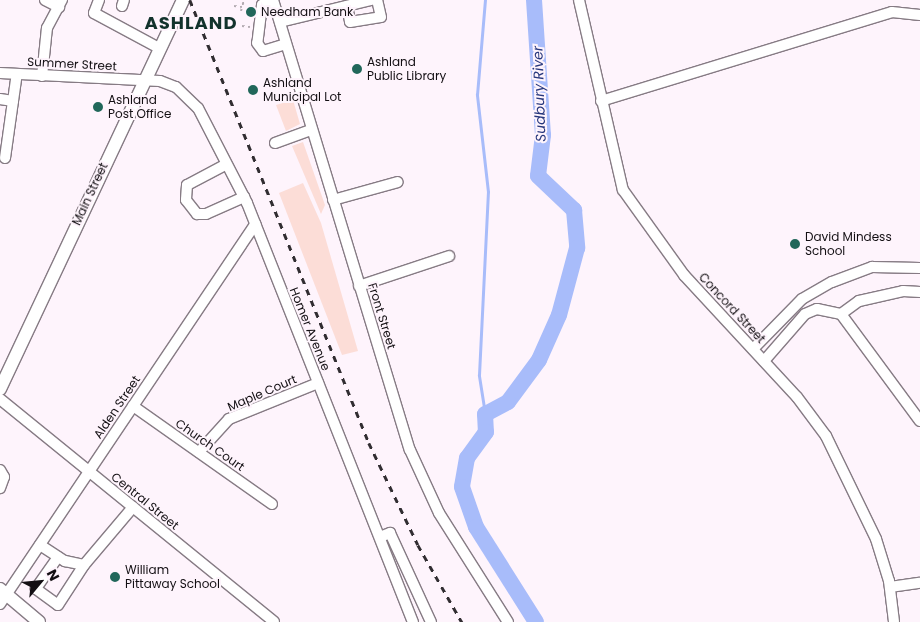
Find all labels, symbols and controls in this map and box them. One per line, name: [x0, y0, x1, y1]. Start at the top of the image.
place label: Needham Bank: [261, 5, 353, 19]
marker: Needham Bank: [245, 6, 257, 18]
district label: ASHLAND: [144, 12, 238, 34]
water label: Sudbury River: [529, 46, 549, 142]
street label: Summer Street: [27, 54, 117, 74]
place label: Ashland Public Library: [367, 55, 446, 83]
marker: Ashland Public Library: [351, 63, 363, 75]
place label: Ashland Municipal Lot: [263, 76, 341, 104]
marker: Ashland Municipal Lot: [247, 84, 259, 96]
place label: Ashland Post Office: [108, 93, 171, 121]
marker: Ashland Post Office: [92, 101, 104, 113]
street label: Main Street: [69, 160, 111, 228]
place label: David Mindess School: [805, 230, 892, 258]
marker: David Mindess School: [789, 238, 801, 250]
street label: Concord Street: [696, 270, 768, 346]
street label: Front Street: [365, 281, 399, 351]
street label: Homer Avenue: [287, 285, 333, 373]
street label: Maple Court: [225, 372, 299, 414]
street label: Alden Street: [91, 373, 143, 441]
street label: Church Court: [173, 416, 247, 474]
street label: Central Street: [108, 469, 182, 533]
north arrow: [15, 557, 65, 607]
place label: William Pittaway School: [125, 563, 220, 591]
text: N: [42, 566, 65, 584]
marker: William Pittaway School: [109, 571, 121, 583]

